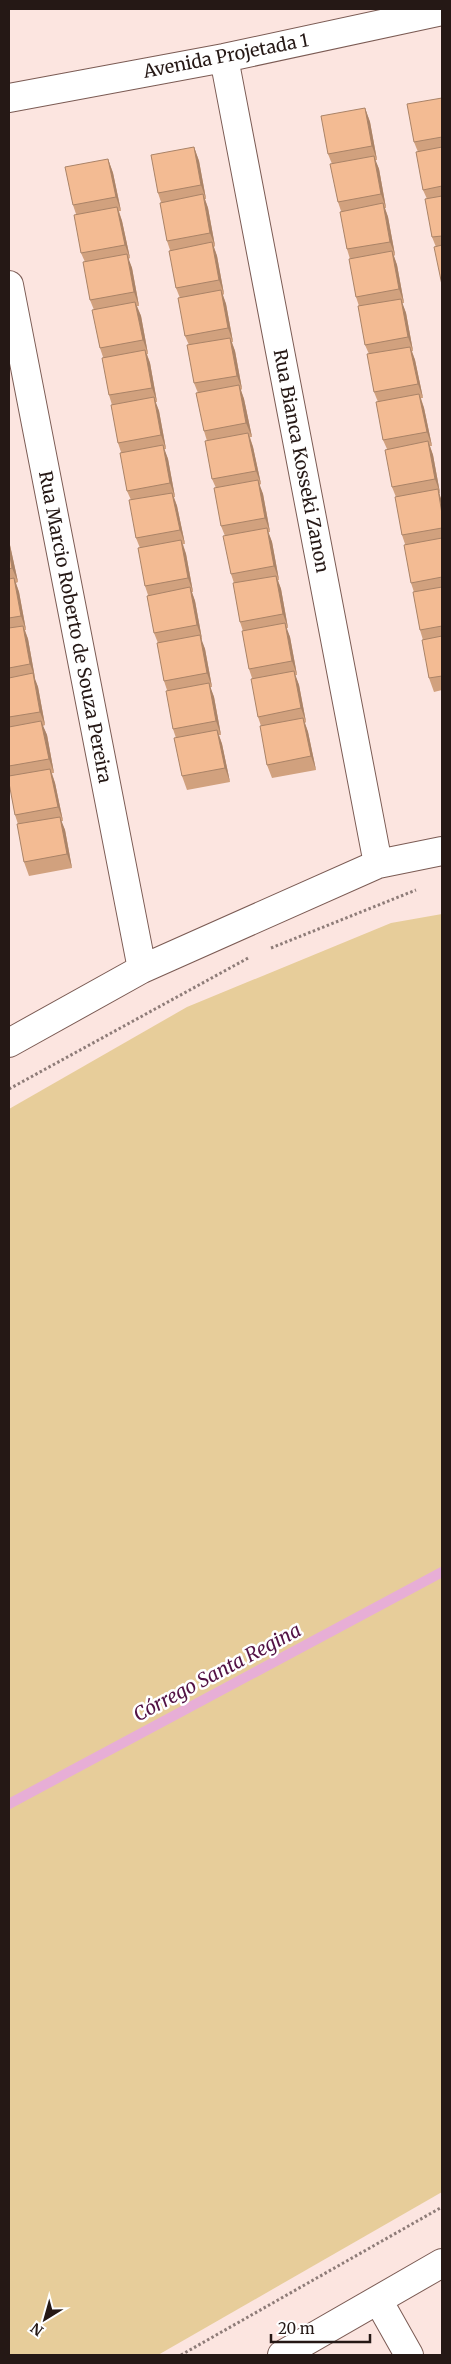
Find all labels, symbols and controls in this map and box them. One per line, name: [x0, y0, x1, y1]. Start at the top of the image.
street label: Avenida Projetada 1: [140, 28, 311, 83]
street label: Rua Bianca Kosseki Zanon: [269, 347, 334, 575]
street label: Rua Marcio Roberto de Souza Pereira: [34, 469, 117, 785]
water label: Córrego Santa Regina: [129, 1618, 305, 1726]
north arrow: [20, 2294, 70, 2344]
scale bar: [271, 2312, 370, 2344]
text: N: [27, 2319, 47, 2340]
text: 20 m: [278, 2319, 315, 2338]

